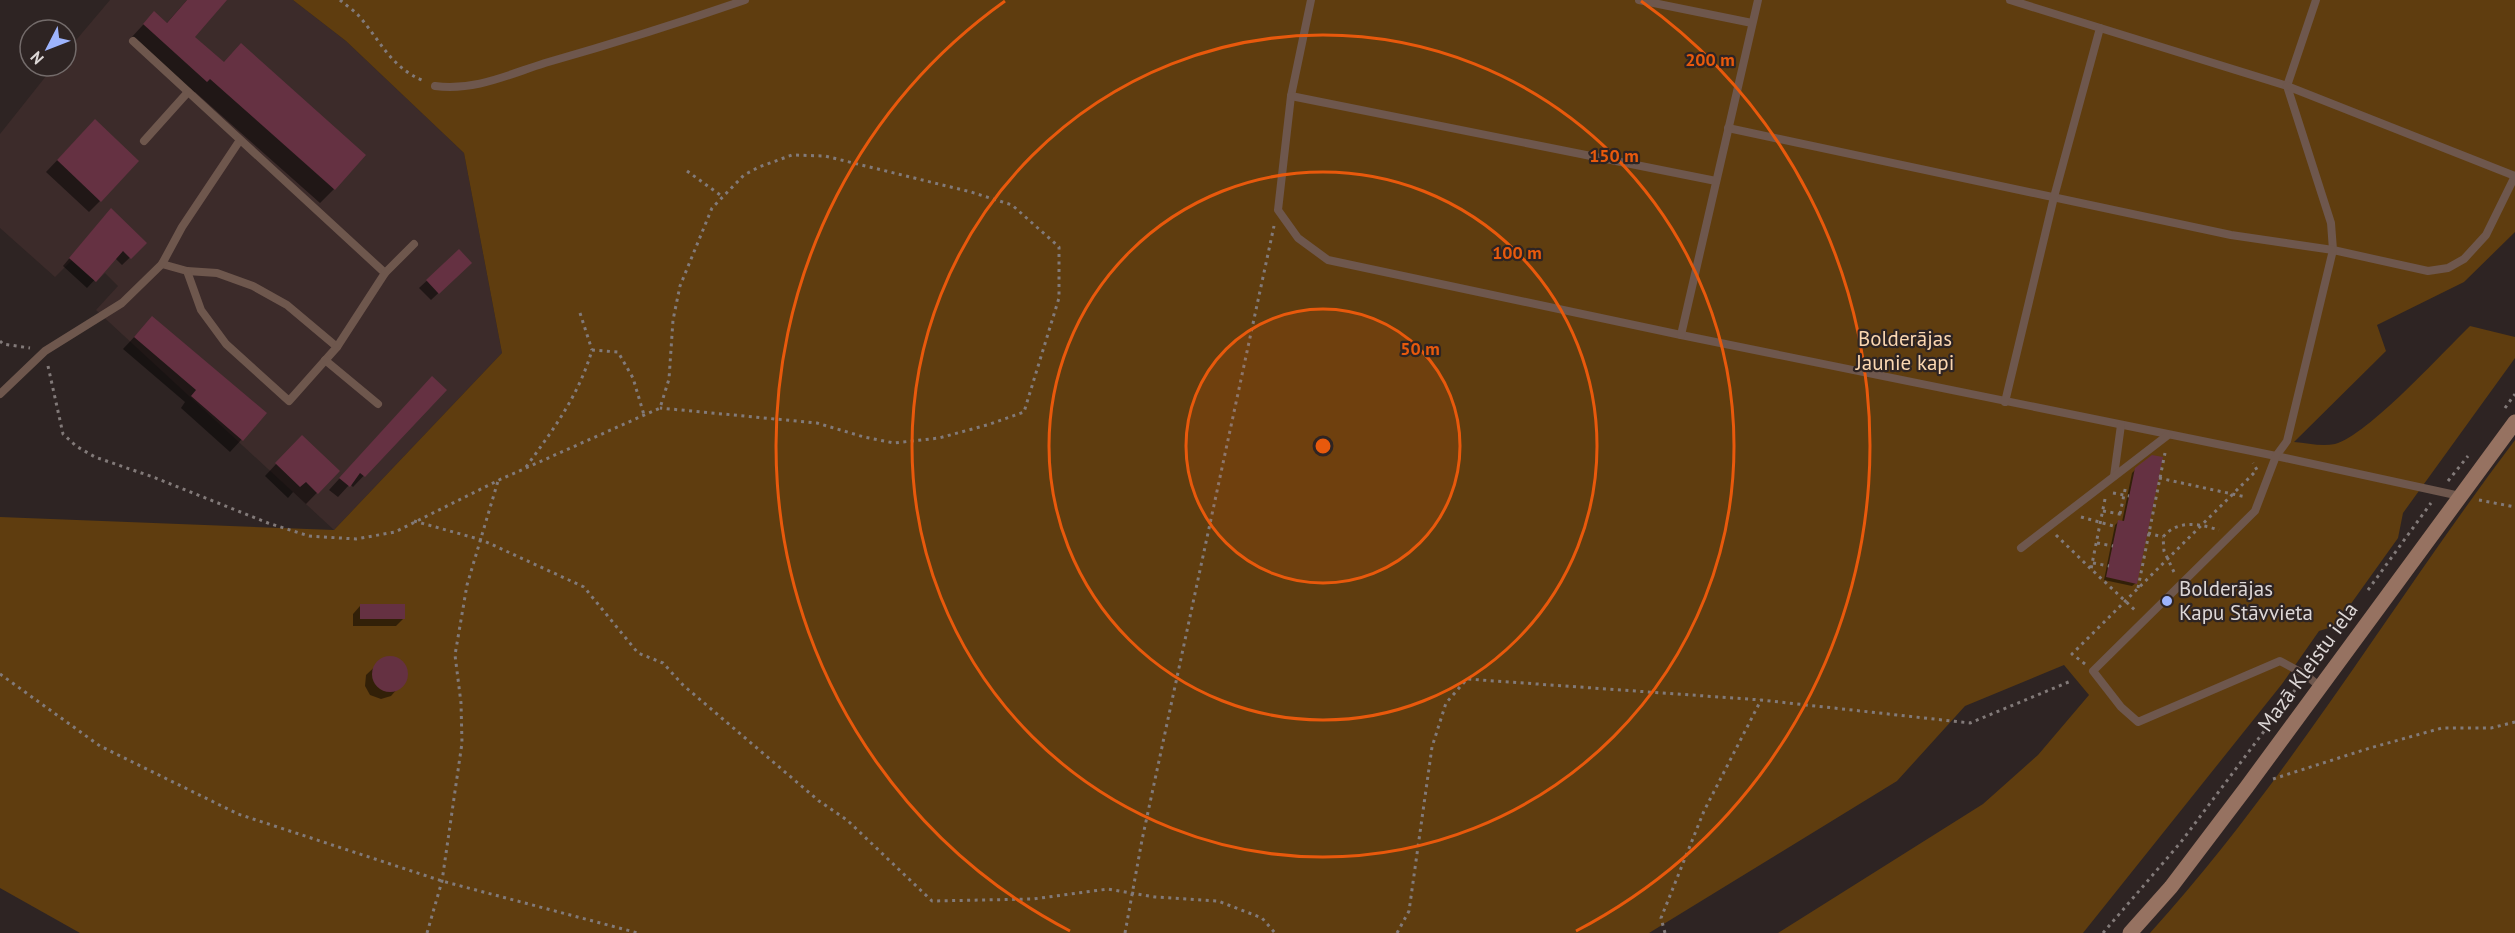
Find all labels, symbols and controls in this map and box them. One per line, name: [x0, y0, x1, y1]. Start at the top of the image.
north arrow: [18, 18, 78, 78]
text: N: [26, 47, 48, 69]
text: 200 m: [1685, 48, 1735, 71]
text: 150 m: [1589, 144, 1639, 167]
text: 100 m: [1492, 241, 1542, 264]
park label: Bolderājas Jaunie kapi: [1855, 325, 1954, 376]
text: 50 m: [1400, 337, 1440, 360]
centre of rings: [1313, 436, 1333, 456]
place label: Bolderājas Kapu Stāvvieta: [2179, 575, 2313, 626]
marker: Bolderājas Kapu Stāvvieta: [2160, 594, 2174, 608]
street label: Mazā Kleistu iela: [2252, 597, 2364, 737]

